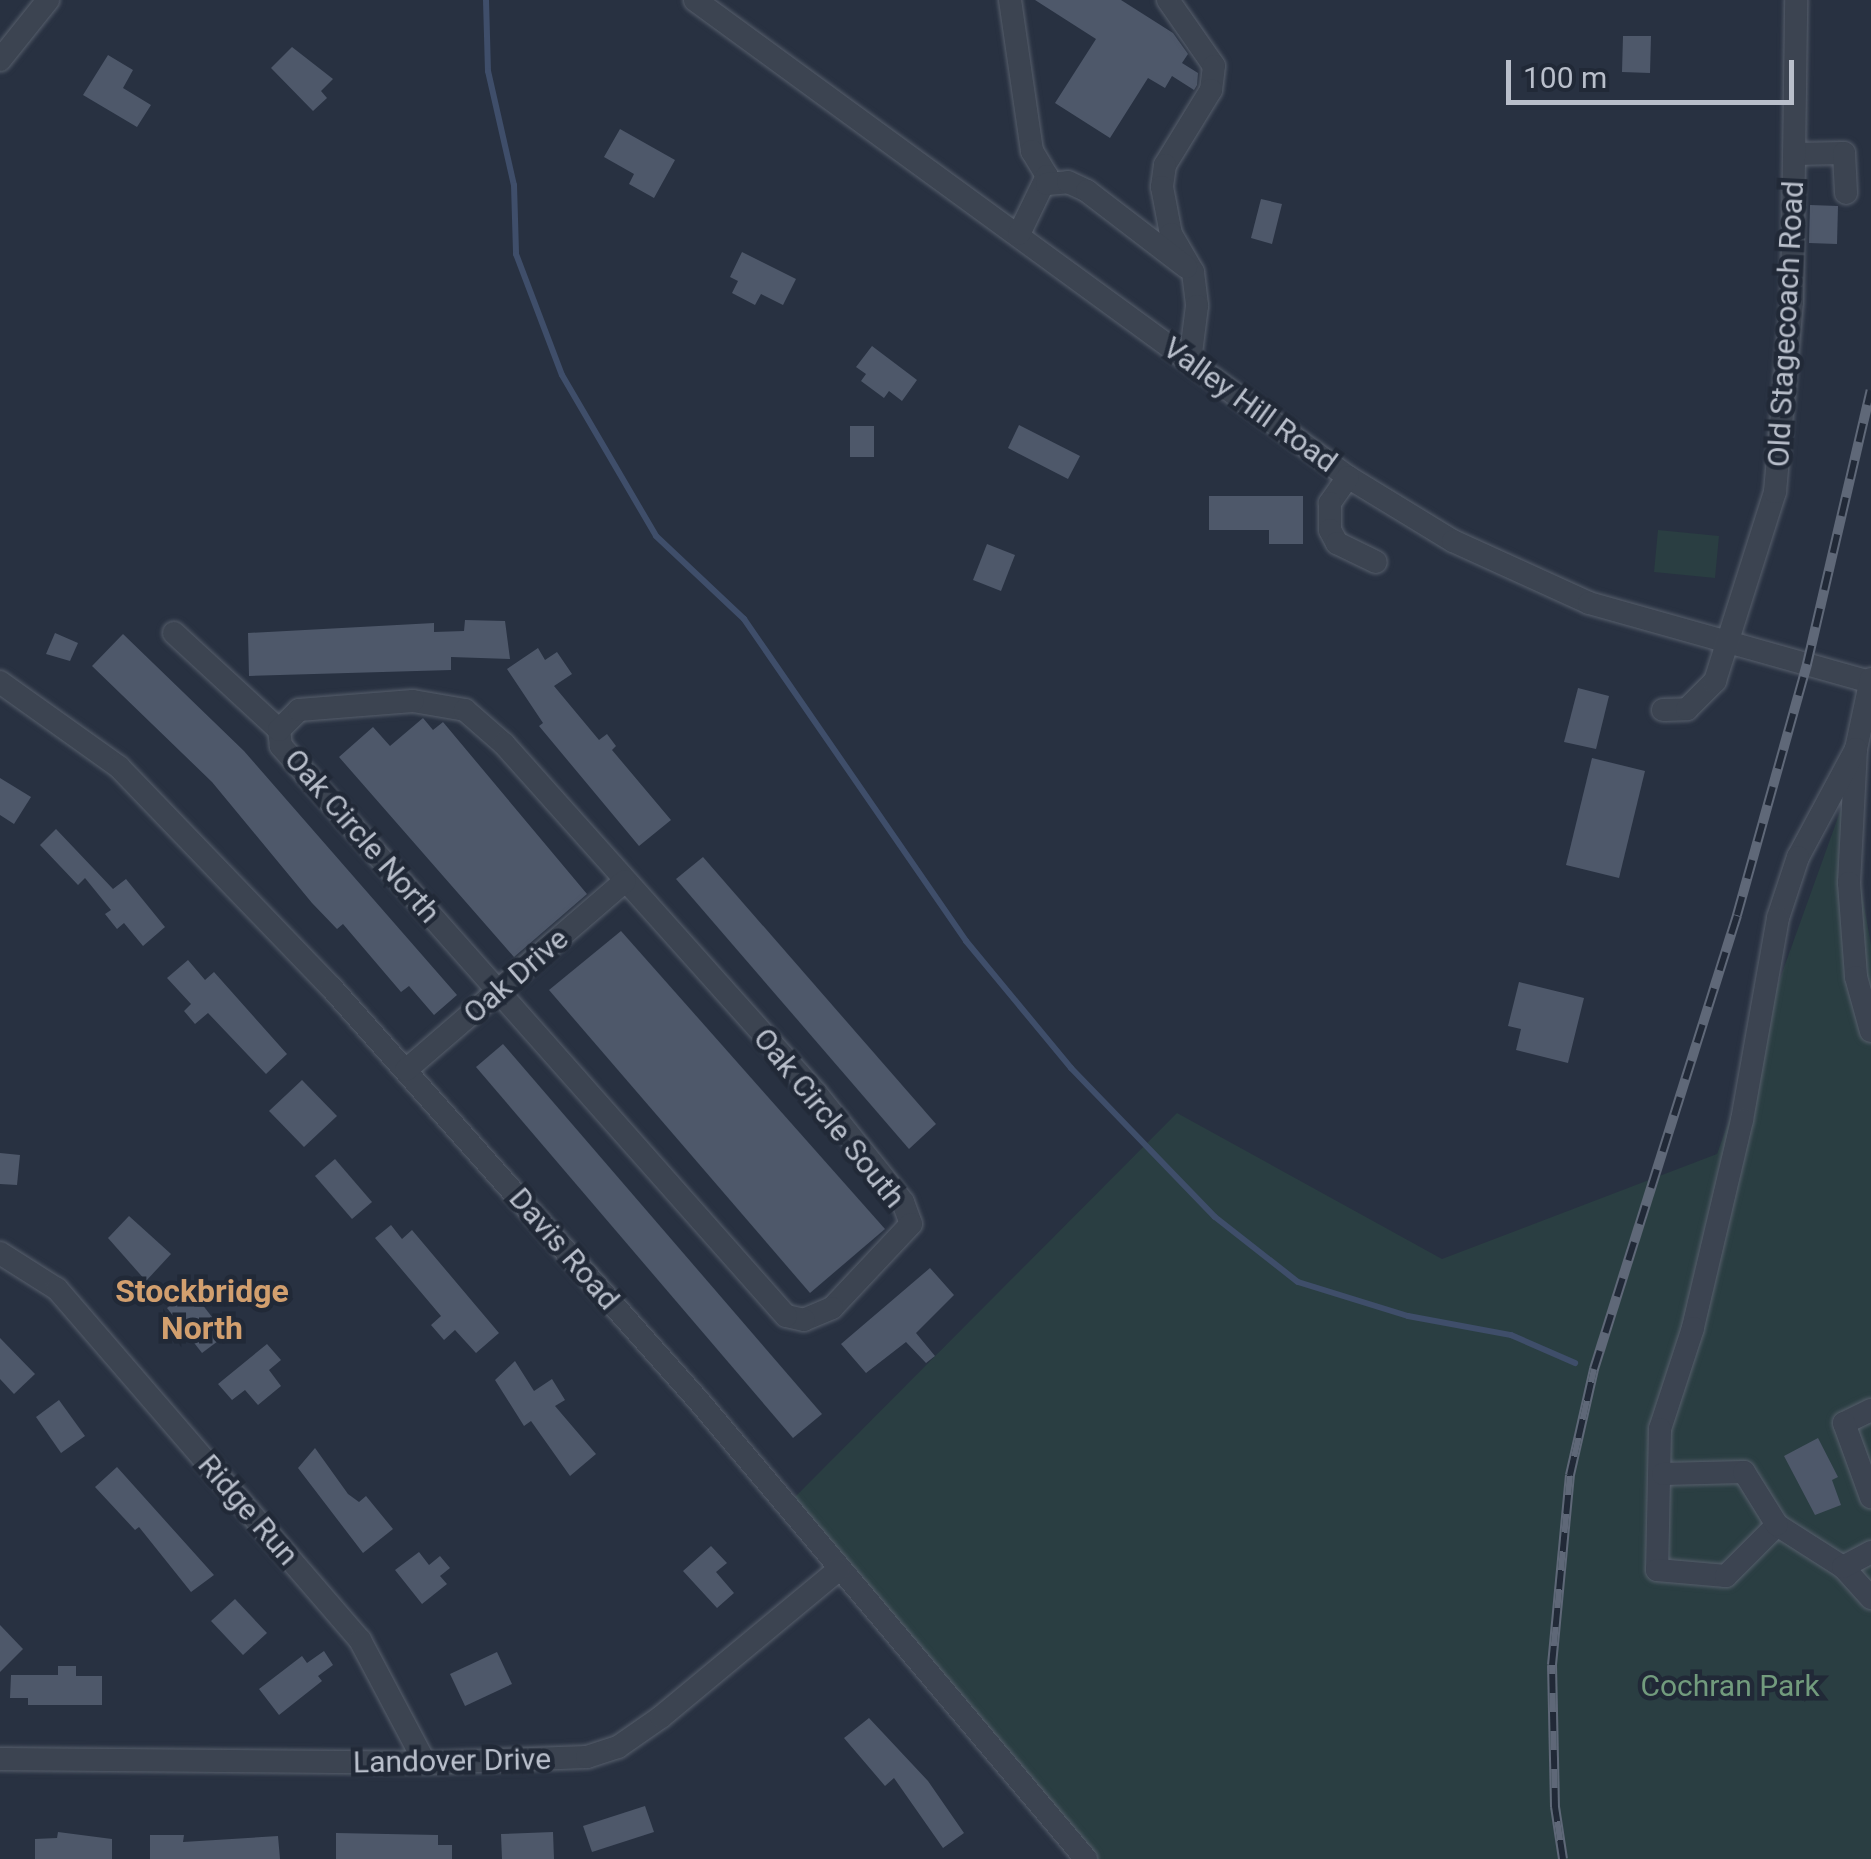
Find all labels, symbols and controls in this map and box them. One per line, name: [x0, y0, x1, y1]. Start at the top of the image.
scale bar: [1511, 40, 1798, 102]
text: 100 m: [1523, 60, 1607, 95]
street label: Old Stagecoach Road: [1761, 180, 1811, 468]
street label: Valley Hill Road: [1156, 330, 1344, 480]
street label: Oak Circle North: [277, 742, 447, 930]
street label: Oak Drive: [456, 921, 576, 1031]
street label: Oak Circle South: [746, 1021, 912, 1215]
street label: Davis Road: [501, 1181, 627, 1317]
district label: Stockbridge North: [115, 1273, 289, 1348]
street label: Ridge Run: [190, 1447, 306, 1573]
park label: Cochran Park: [1640, 1668, 1820, 1704]
street label: Landover Drive: [353, 1741, 551, 1781]

